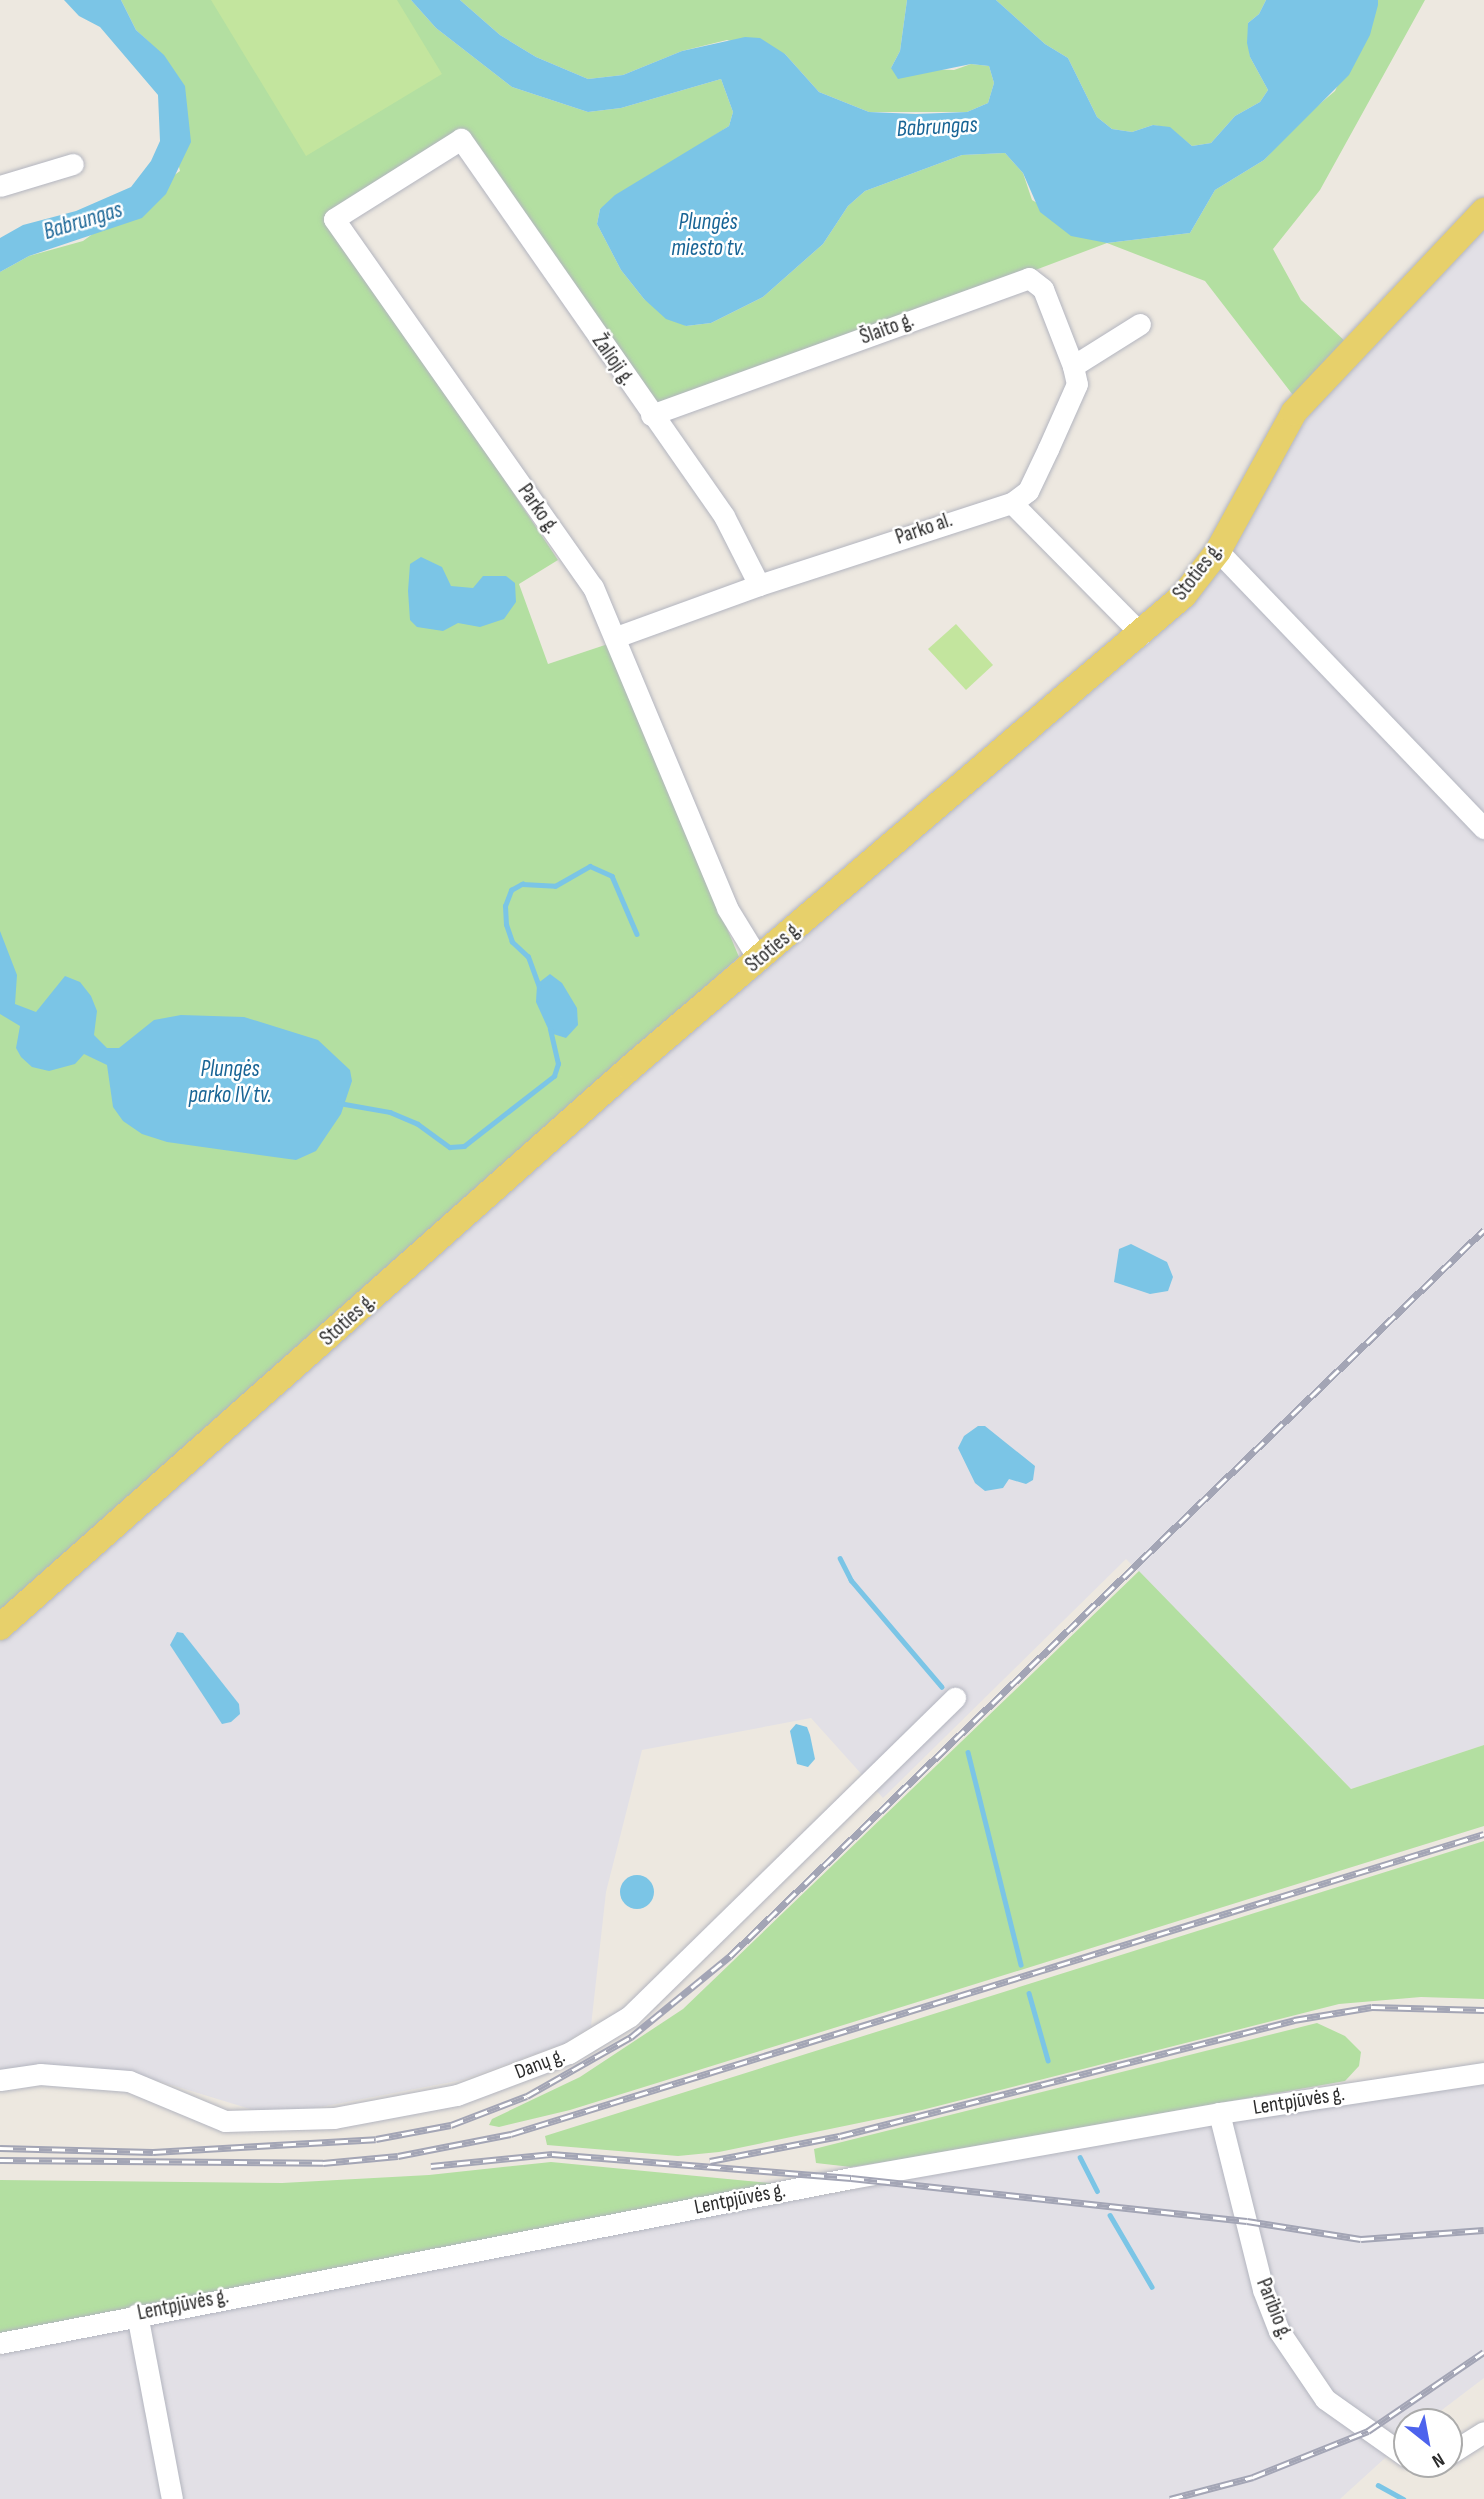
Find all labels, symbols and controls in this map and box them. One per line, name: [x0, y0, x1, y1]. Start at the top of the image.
water label: Babrungas: [896, 111, 978, 143]
water label: Babrungas: [40, 196, 126, 246]
water label: Plungės miesto tv.: [671, 208, 745, 262]
street label: Šlaito g.: [857, 308, 917, 350]
street label: Žalioji g.: [586, 329, 640, 391]
street label: Parko g.: [512, 479, 564, 539]
street label: Parko al.: [892, 508, 956, 550]
street label: Stoties g.: [1168, 538, 1228, 606]
street label: Stoties g.: [741, 916, 807, 978]
water label: Plungės parko IV tv.: [188, 1055, 272, 1109]
street label: Stoties g.: [315, 1289, 381, 1351]
street label: Danų g.: [511, 2043, 569, 2085]
street label: Lentpjūvės g.: [1251, 2081, 1347, 2121]
street label: Lentpjūvės g.: [692, 2178, 788, 2220]
street label: Paribio g.: [1250, 2275, 1298, 2343]
street label: Lentpjūvės g.: [135, 2284, 231, 2326]
north arrow: [1393, 2408, 1463, 2478]
text: N: [1428, 2447, 1448, 2472]

